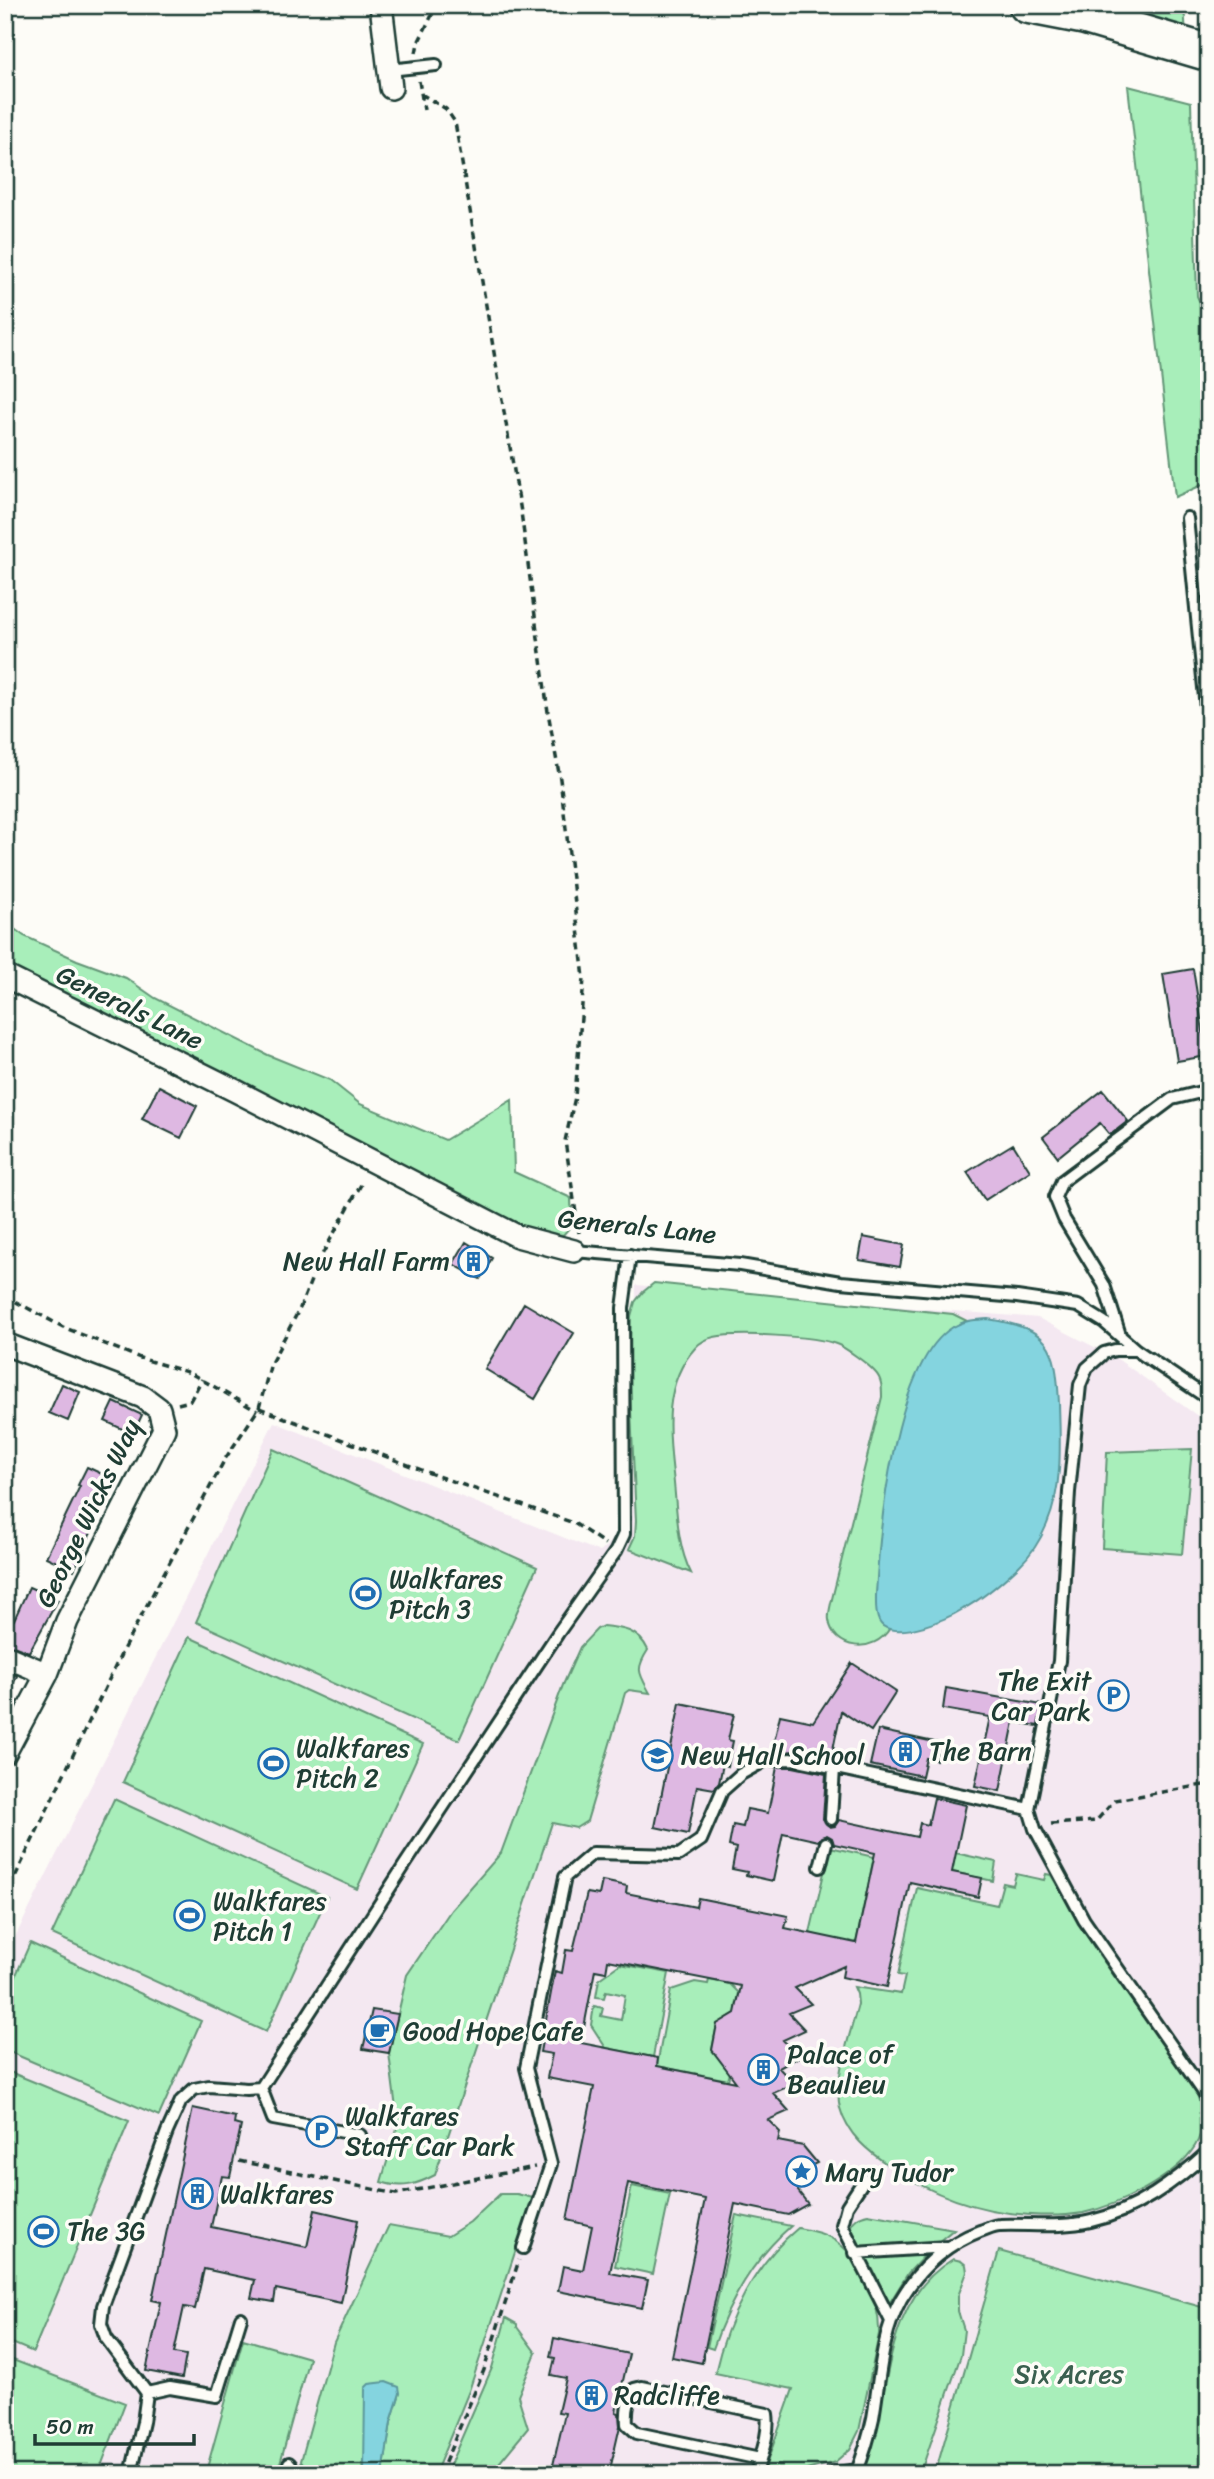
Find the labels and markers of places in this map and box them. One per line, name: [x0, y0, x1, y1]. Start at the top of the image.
place label: New Hall Farm: [283, 1238, 450, 1284]
building icon: New Hall Farm: [456, 1244, 490, 1278]
place label: Walkfares Pitch 3: [389, 1556, 503, 1632]
sports icon: Walkfares Pitch 3: [349, 1577, 383, 1611]
place label: The Exit Car Park: [992, 1658, 1093, 1734]
parking icon: The Exit Car Park: [1097, 1679, 1131, 1713]
place label: Walkfares Pitch 2: [296, 1725, 410, 1801]
place label: The Barn: [929, 1728, 1032, 1774]
place label: New Hall School: [681, 1732, 865, 1778]
building icon: The Barn: [889, 1734, 923, 1768]
school or university icon: New Hall School: [641, 1738, 675, 1772]
sports icon: Walkfares Pitch 2: [256, 1746, 290, 1780]
place label: Walkfares Pitch 1: [213, 1878, 327, 1954]
sports icon: Walkfares Pitch 1: [173, 1899, 207, 1933]
place label: Good Hope Cafe: [403, 2008, 584, 2054]
cafe icon: Good Hope Cafe: [363, 2014, 397, 2048]
place label: Palace of Beaulieu: [787, 2031, 896, 2107]
building icon: Palace of Beaulieu: [747, 2052, 781, 2086]
place label: Walkfares Staff Car Park: [345, 2093, 515, 2169]
parking icon: Walkfares Staff Car Park: [305, 2114, 339, 2148]
place label: Mary Tudor: [825, 2149, 954, 2195]
place icon: Mary Tudor: [785, 2155, 819, 2189]
place label: Walkfares: [220, 2171, 334, 2217]
building icon: Walkfares: [180, 2177, 214, 2211]
place label: The 3G: [67, 2208, 146, 2254]
sports icon: The 3G: [27, 2214, 61, 2248]
place label: Radcliffe: [614, 2372, 720, 2418]
building icon: Radcliffe: [574, 2378, 608, 2412]

